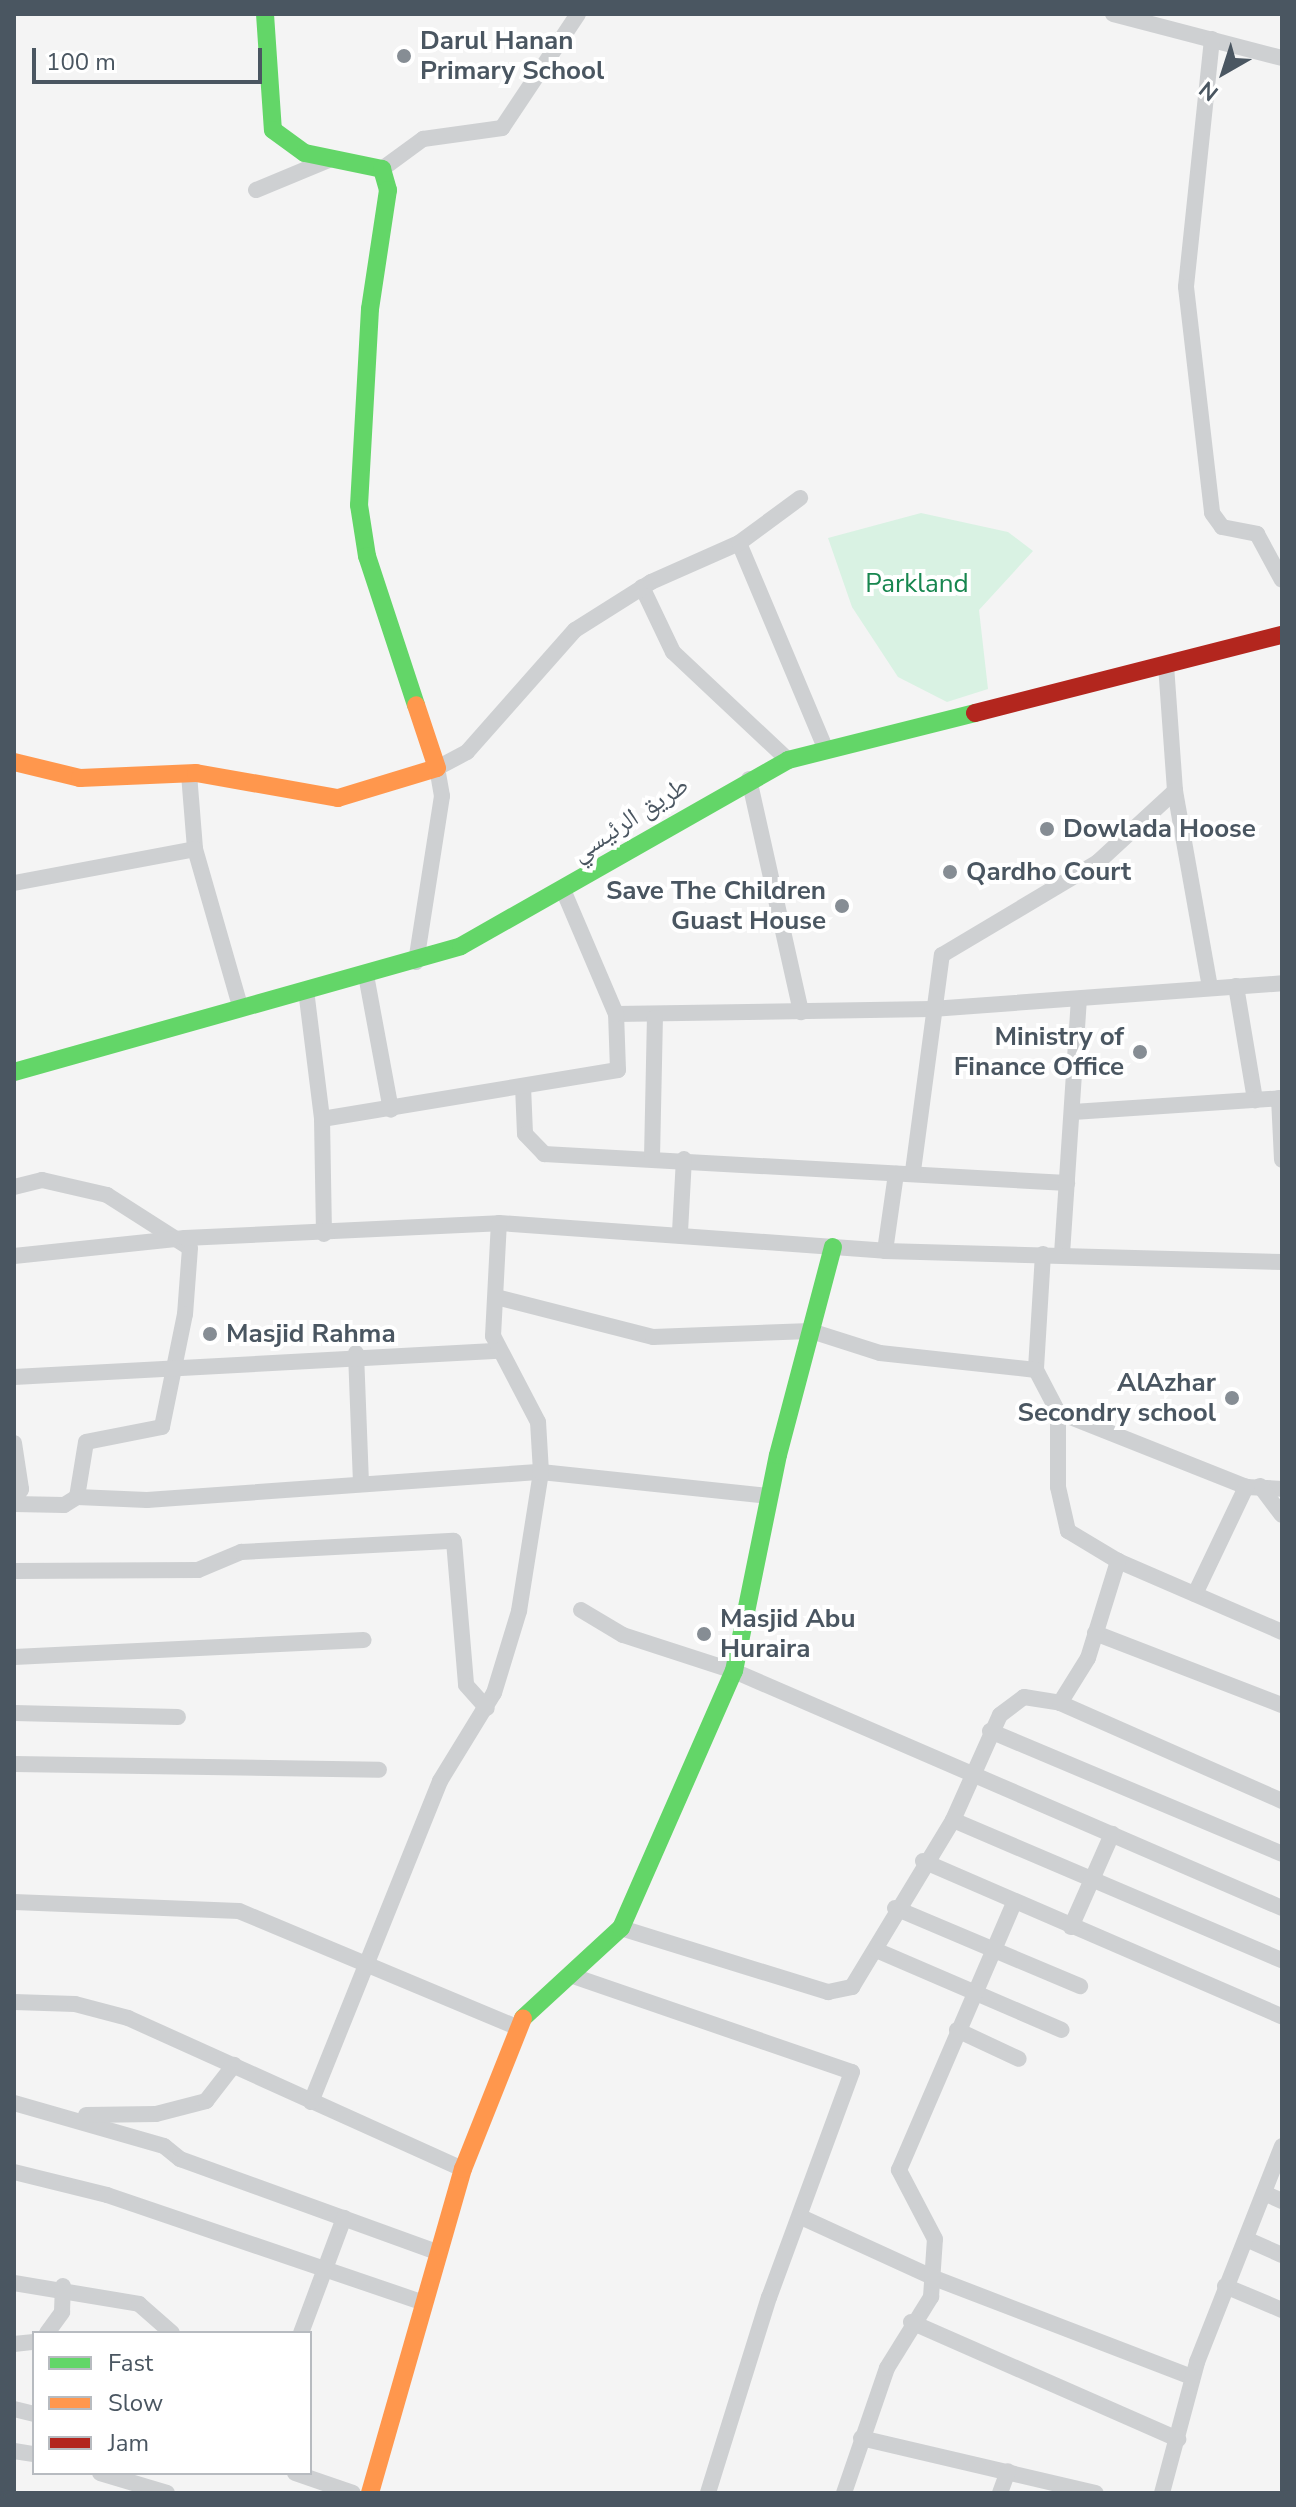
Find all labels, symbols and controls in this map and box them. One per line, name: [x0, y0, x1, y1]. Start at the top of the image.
place label: Darul Hanan Primary School: [420, 25, 604, 86]
scale bar: [36, 32, 266, 82]
north arrow: [1184, 32, 1264, 112]
text: 100 m: [46, 46, 116, 78]
marker: Darul Hanan Primary School: [395, 47, 413, 65]
text: N: [1193, 74, 1225, 107]
park label: Parkland: [865, 568, 969, 600]
street label: طريق الرئيسي: [565, 769, 695, 869]
place label: Dowlada Hoose: [1063, 813, 1256, 845]
marker: Dowlada Hoose: [1038, 820, 1056, 838]
place label: Qardho Court: [966, 856, 1131, 888]
marker: Qardho Court: [941, 863, 959, 881]
place label: Save The Children Guast House: [606, 875, 826, 936]
marker: Save The Children Guast House: [833, 897, 851, 915]
place label: Ministry of Finance Office: [954, 1021, 1124, 1082]
marker: Ministry of Finance Office: [1131, 1043, 1149, 1061]
place label: Masjid Rahma: [226, 1318, 396, 1350]
marker: Masjid Rahma: [201, 1325, 219, 1343]
place label: AlAzhar Secondry school: [1018, 1367, 1216, 1428]
marker: AlAzhar Secondry school: [1223, 1389, 1241, 1407]
place label: Masjid Abu Huraira: [720, 1603, 855, 1664]
marker: Masjid Abu Huraira: [695, 1625, 713, 1643]
legend: [32, 2331, 312, 2475]
text: Fast: [108, 2347, 153, 2379]
text: Slow: [108, 2387, 163, 2419]
text: Jam: [108, 2427, 149, 2459]

